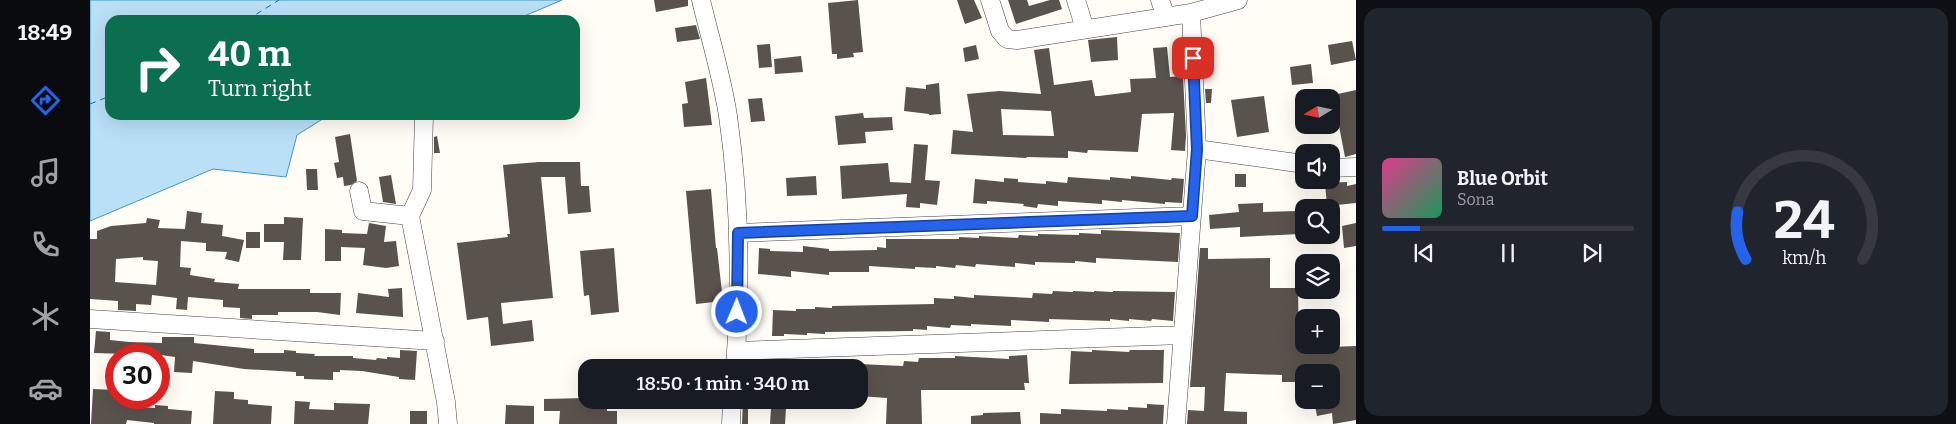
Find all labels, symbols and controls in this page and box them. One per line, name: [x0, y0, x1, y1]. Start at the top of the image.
text: 18:49: [18, 19, 72, 46]
text: 40 m: [208, 33, 291, 75]
icon: right: [125, 35, 190, 100]
pin: [1172, 37, 1214, 79]
icon: arrive: [1179, 44, 1207, 72]
text: Turn right: [208, 75, 311, 102]
icon: directions: [28, 83, 63, 118]
north arrow: [1295, 89, 1340, 134]
map controls: [1295, 89, 1340, 409]
button: sound: [1295, 144, 1340, 189]
icon: music: [28, 155, 63, 190]
text: Blue Orbit: [1457, 167, 1548, 190]
text: 24: [1774, 189, 1835, 252]
text: Sona: [1457, 190, 1494, 209]
button: search: [1295, 199, 1340, 244]
icon: phone: [28, 227, 63, 262]
icon: previous: [1410, 239, 1438, 267]
icon: pause: [1494, 239, 1522, 267]
icon: next: [1578, 239, 1606, 267]
text: km/h: [1782, 247, 1826, 269]
button: layers: [1295, 254, 1340, 299]
position arrow: [710, 285, 762, 337]
icon: climate: [28, 299, 63, 334]
button: +: [1295, 309, 1340, 354]
speed limit sign: 30: [105, 344, 170, 409]
button: −: [1295, 364, 1340, 409]
icon: car: [28, 371, 63, 406]
text: 18:50 · 1 min · 340 m: [637, 372, 809, 395]

